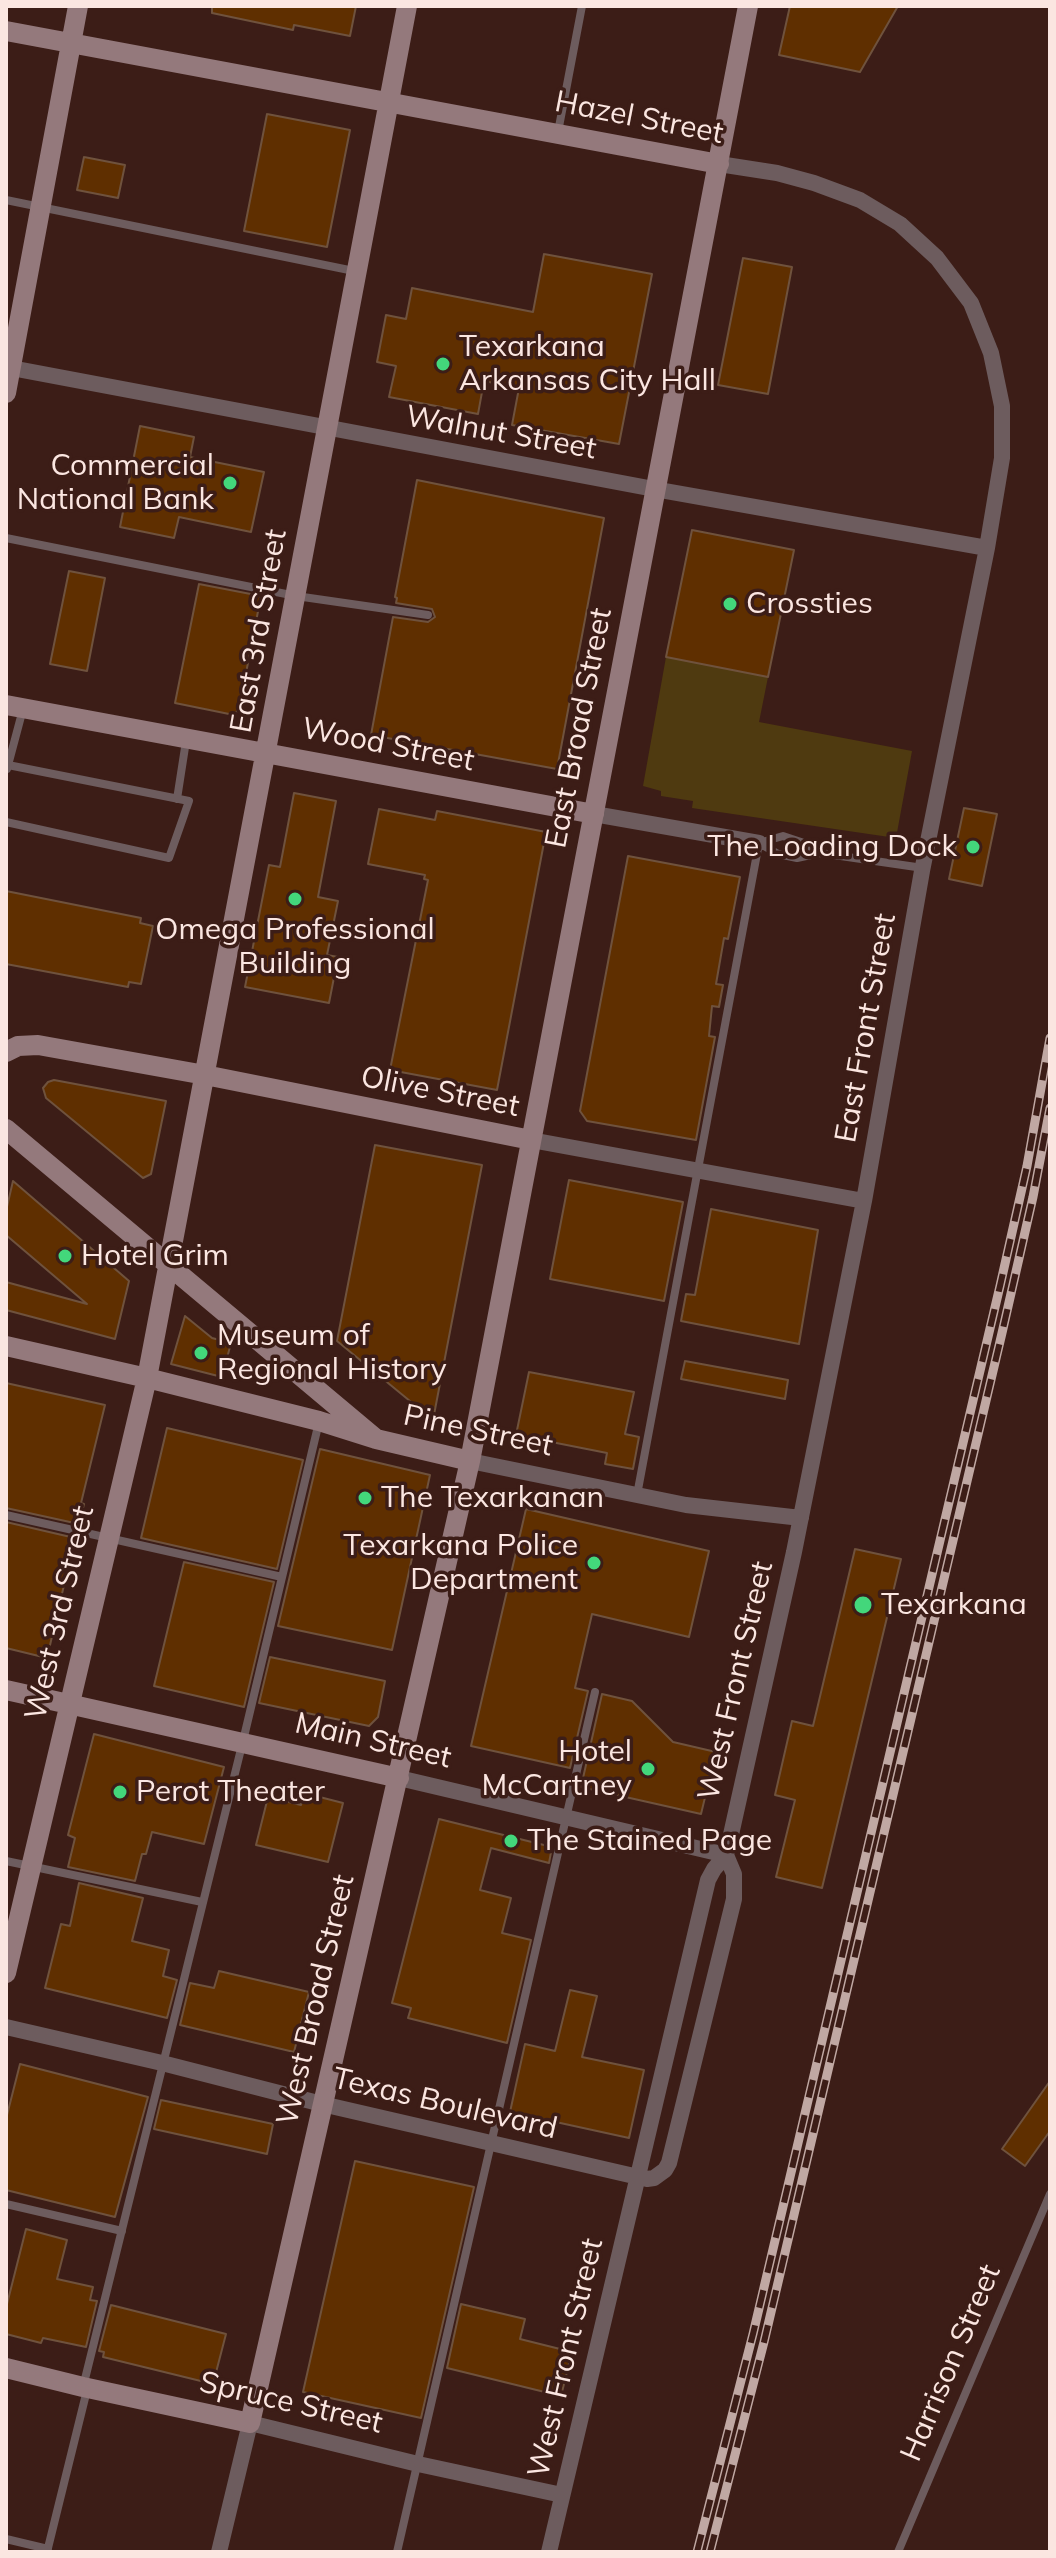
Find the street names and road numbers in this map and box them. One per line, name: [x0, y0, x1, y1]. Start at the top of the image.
street label: Hazel Street: [552, 84, 726, 152]
street label: Walnut Street: [403, 399, 599, 467]
street label: East 3rd Street: [223, 526, 295, 736]
street label: East Broad Street: [538, 605, 620, 851]
street label: Wood Street: [299, 711, 477, 779]
street label: East Front Street: [828, 911, 904, 1145]
street label: Olive Street: [358, 1059, 522, 1125]
street label: Pine Street: [400, 1398, 556, 1464]
street label: West 3rd Street: [18, 1503, 102, 1723]
street label: West Front Street: [691, 1558, 781, 1804]
street label: Main Street: [291, 1706, 455, 1776]
street label: West Broad Street: [270, 1871, 362, 2129]
street label: Texas Boulevard: [329, 2061, 561, 2147]
street label: West Front Street: [521, 2235, 611, 2481]
street label: Harrison Street: [893, 2259, 1009, 2467]
street label: Spruce Street: [196, 2364, 386, 2442]

